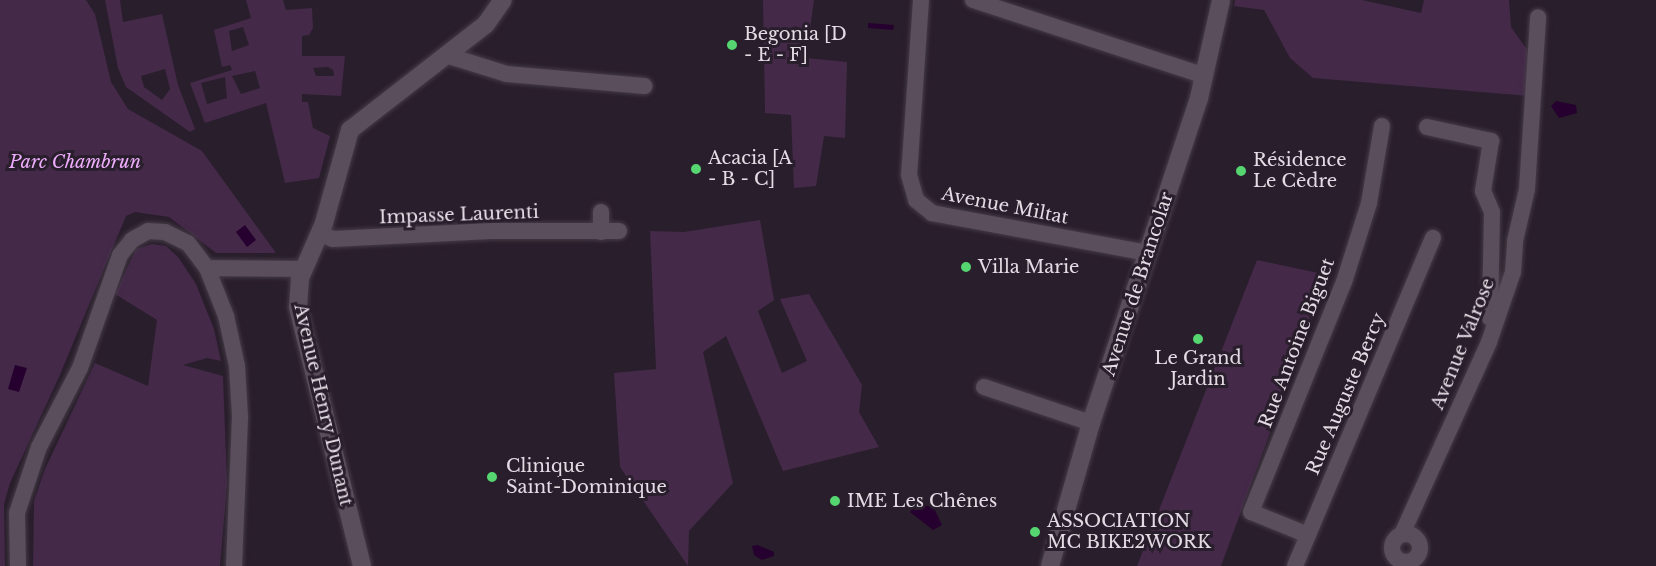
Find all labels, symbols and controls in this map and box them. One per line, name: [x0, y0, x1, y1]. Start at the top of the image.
place label: Begonia [D - E - F]: [744, 24, 847, 66]
marker: Begonia [D - E - F]: [725, 38, 739, 52]
place label: Acacia [A - B - C]: [708, 148, 792, 190]
place label: Résidence Le Cèdre: [1253, 150, 1347, 192]
park label: Parc Chambrun: [9, 151, 141, 173]
marker: Acacia [A - B - C]: [689, 162, 703, 176]
marker: Résidence Le Cèdre: [1234, 164, 1248, 178]
street label: Avenue Miltat: [940, 183, 1070, 229]
street label: Avenue de Brancolar: [1098, 189, 1178, 379]
street label: Impasse Laurenti: [379, 201, 539, 229]
street label: Rue Antoine Biguet: [1255, 255, 1339, 431]
place label: Villa Marie: [978, 256, 1080, 278]
marker: Villa Marie: [959, 260, 973, 274]
street label: Avenue Valrose: [1427, 275, 1499, 413]
street label: Avenue Henry Dunant: [289, 302, 357, 508]
street label: Rue Auguste Bercy: [1302, 310, 1390, 478]
marker: Le Grand Jardin: [1191, 332, 1205, 346]
place label: Le Grand Jardin: [1154, 348, 1242, 391]
place label: Clinique Saint-Dominique: [506, 456, 667, 498]
marker: Clinique Saint-Dominique: [483, 468, 501, 486]
place label: IME Les Chênes: [847, 490, 997, 512]
marker: IME Les Chênes: [828, 494, 842, 508]
place label: ASSOCIATION MC BIKE2WORK: [1047, 511, 1211, 554]
marker: ASSOCIATION MC BIKE2WORK: [1028, 525, 1042, 539]

